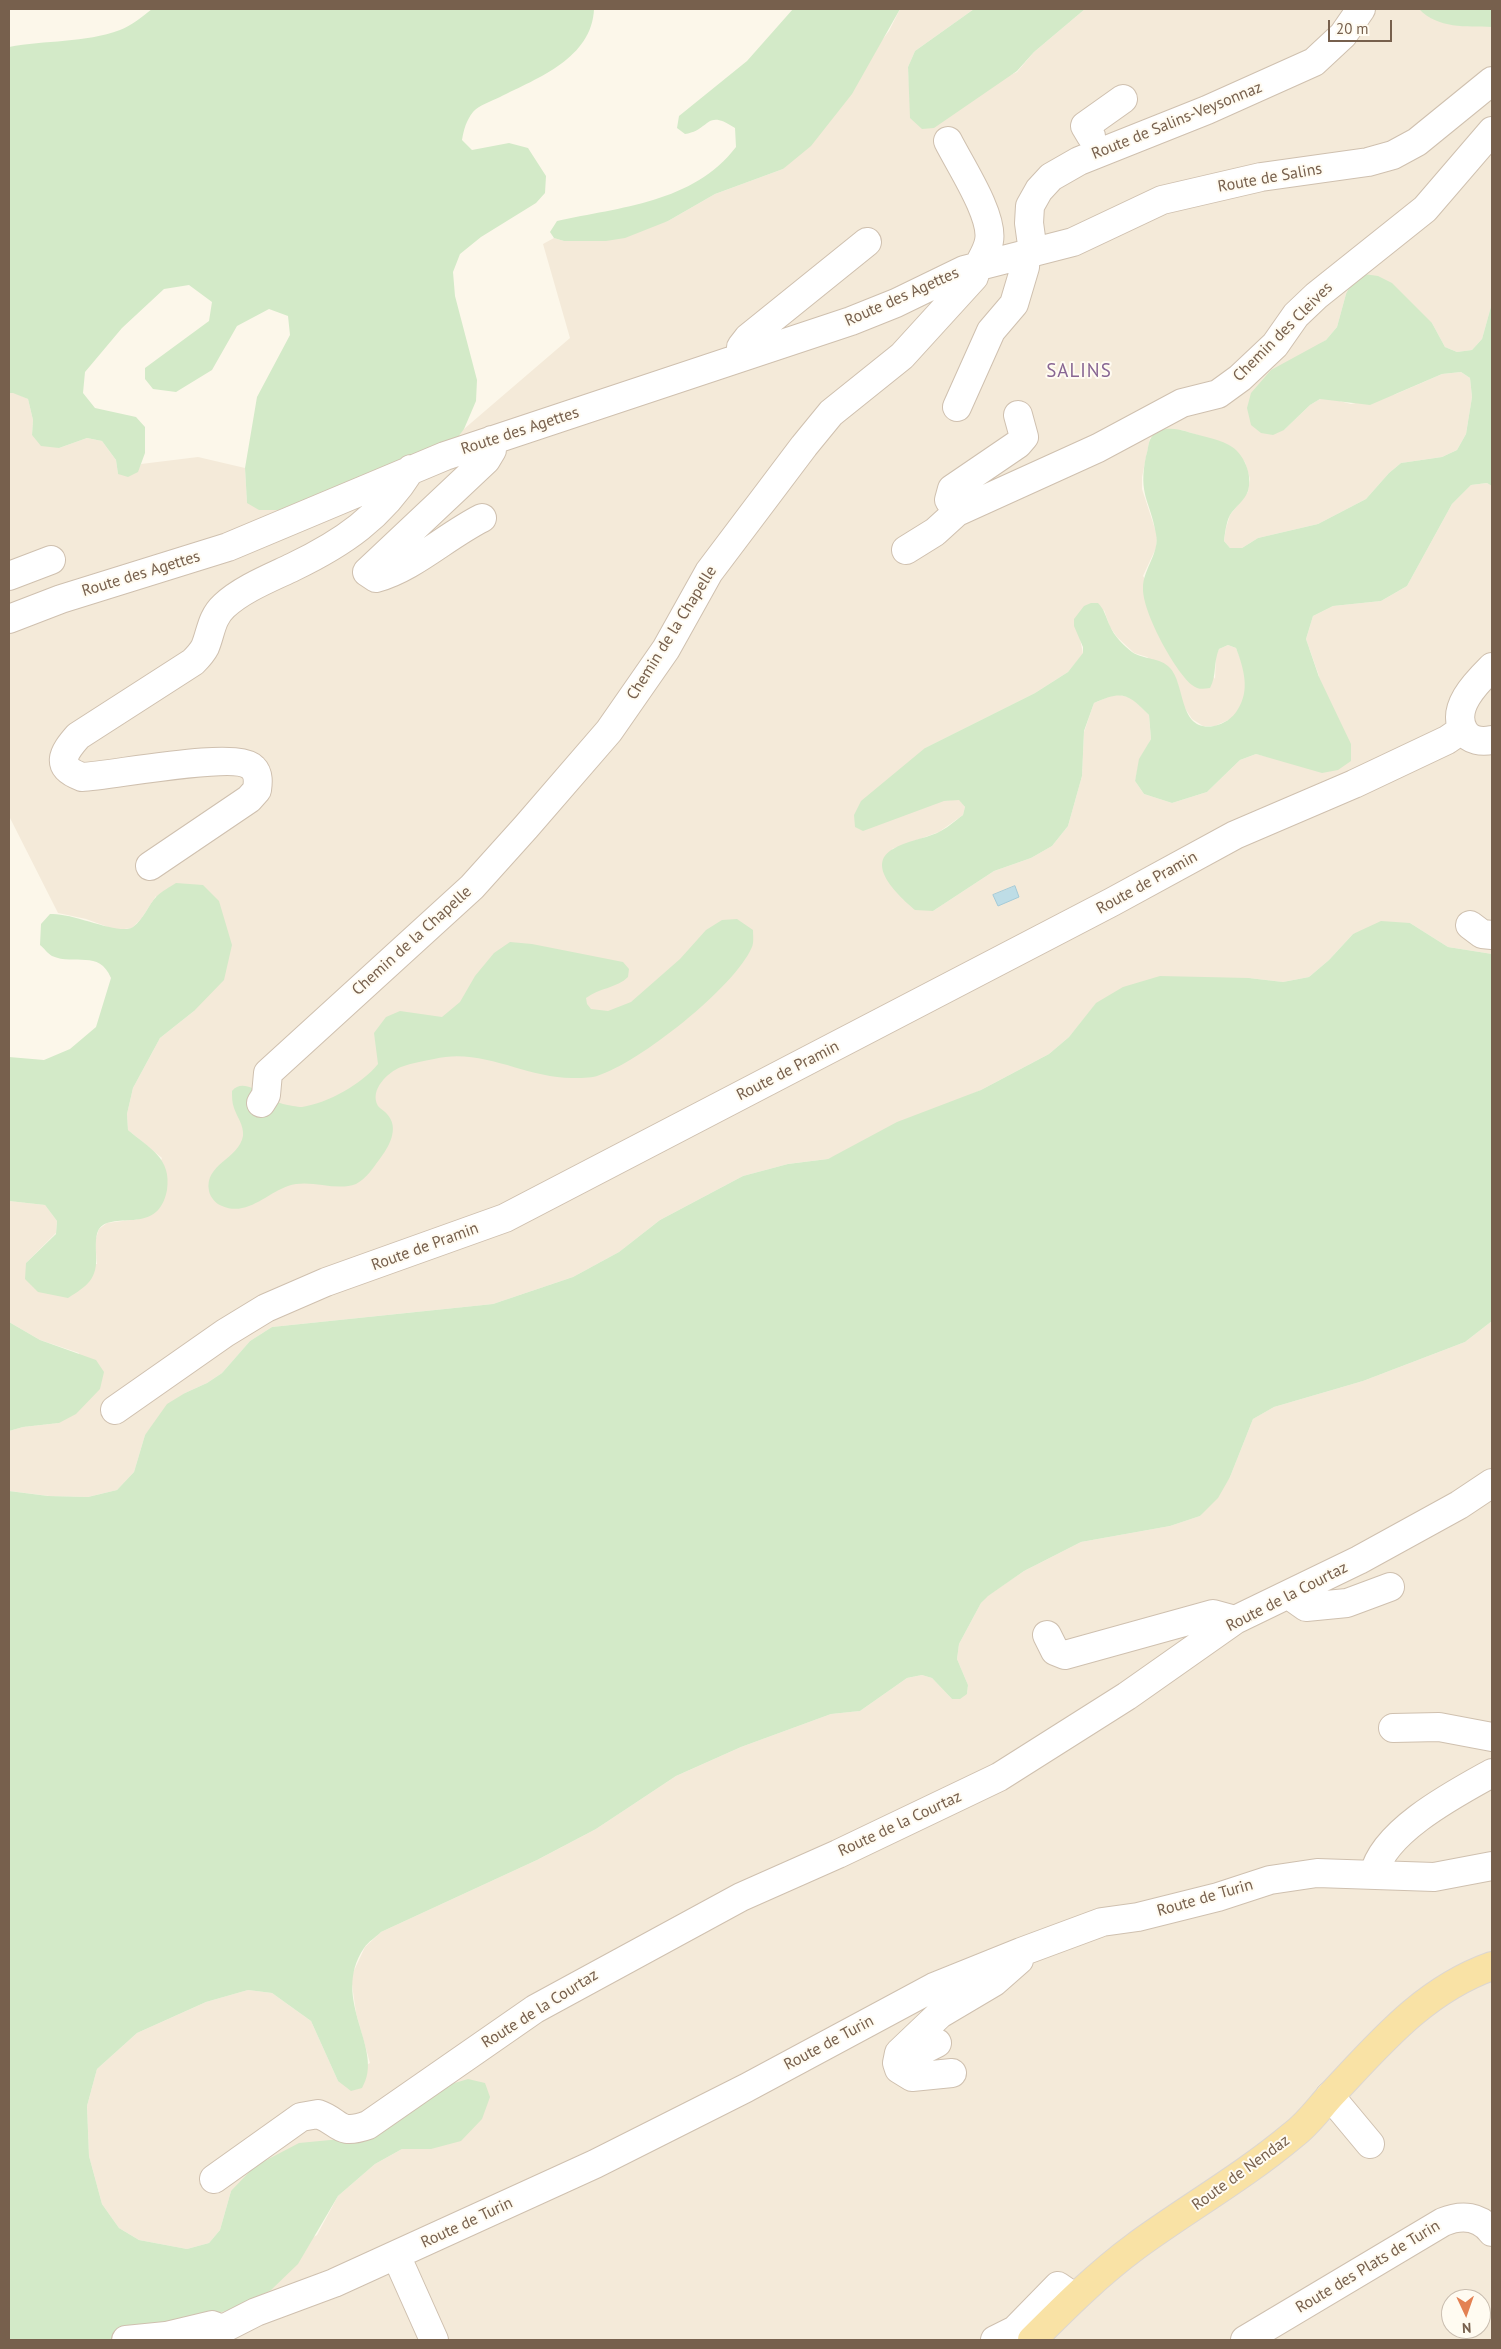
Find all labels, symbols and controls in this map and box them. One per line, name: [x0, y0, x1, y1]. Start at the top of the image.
scale bar: [1331, 10, 1395, 42]
text: 20 m: [1336, 19, 1369, 38]
street label: Route de Salins-Veysonnaz: [1089, 78, 1265, 164]
street label: Route de Salins: [1216, 159, 1324, 197]
street label: Route des Agettes: [842, 263, 962, 331]
street label: Chemin des Cleives: [1229, 278, 1337, 386]
district label: SALINS: [1046, 361, 1112, 383]
street label: Route des Agettes: [459, 403, 581, 459]
street label: Route des Agettes: [79, 547, 203, 601]
street label: Chemin de la Chapelle: [623, 562, 721, 704]
street label: Route de Pramin: [1093, 847, 1201, 919]
street label: Chemin de la Chapelle: [348, 882, 476, 1000]
street label: Route de Pramin: [734, 1037, 842, 1105]
street label: Route de Pramin: [369, 1219, 481, 1275]
street label: Route de la Courtaz: [1223, 1558, 1351, 1636]
street label: Route de la Courtaz: [835, 1787, 965, 1861]
street label: Route de Turin: [1155, 1875, 1255, 1921]
street label: Route de la Courtaz: [478, 1965, 602, 2053]
street label: Route de Turin: [781, 2011, 877, 2075]
street label: Route de Nendaz: [1188, 2131, 1294, 2215]
street label: Route de Turin: [418, 2193, 516, 2253]
street label: Route des Plats de Turin: [1292, 2216, 1444, 2318]
north arrow: [1441, 2289, 1491, 2339]
text: N: [1462, 2319, 1472, 2337]

